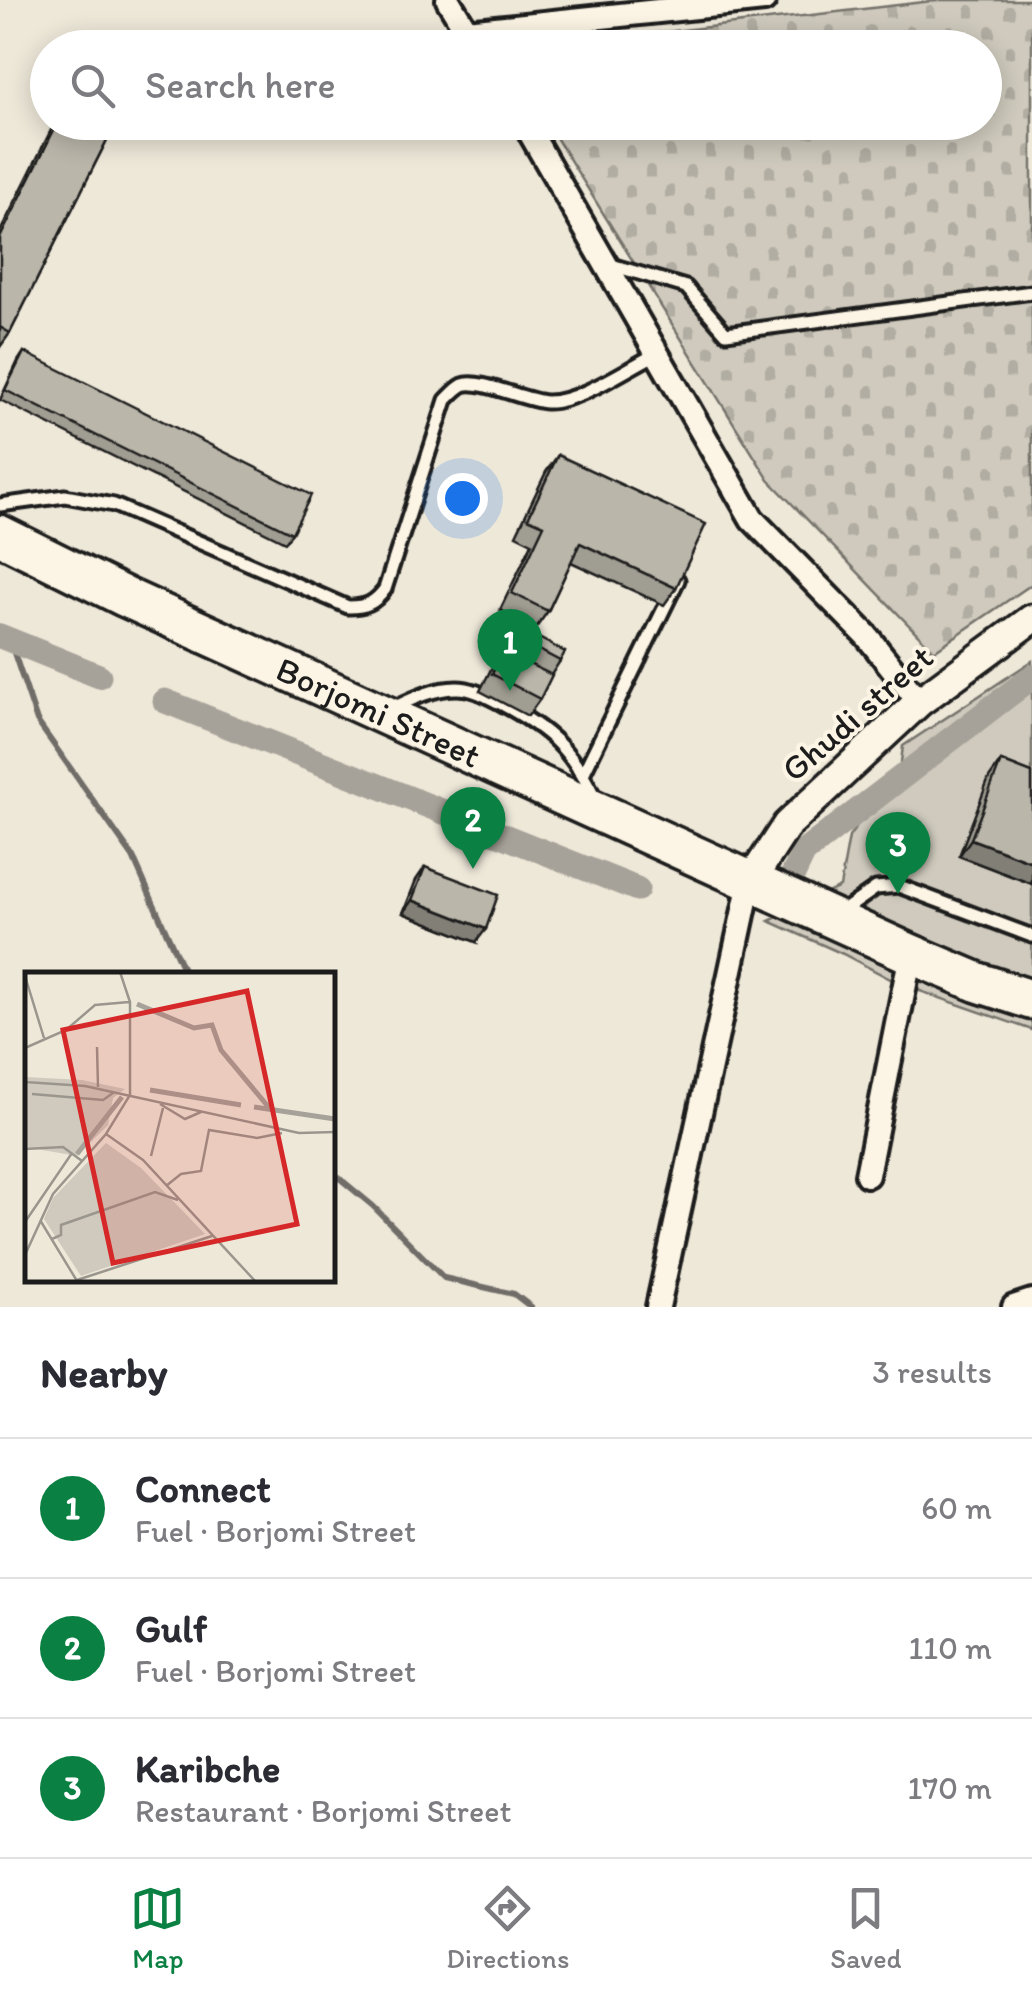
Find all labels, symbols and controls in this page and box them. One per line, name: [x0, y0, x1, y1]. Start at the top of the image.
search box: [30, 30, 1002, 140]
icon: search: [65, 58, 120, 113]
text: Search here: [145, 62, 336, 108]
your location: [437, 473, 488, 524]
pin: 1: [478, 608, 542, 691]
street label: Ghudi street: [773, 636, 941, 790]
street label: Borjomi Street: [270, 648, 487, 777]
pin: 2: [440, 786, 506, 869]
pin: 3: [866, 812, 930, 894]
inset map: [25, 972, 335, 1282]
text: Nearby: [40, 1347, 167, 1398]
text: 3 results: [872, 1353, 992, 1391]
text: Connect: [135, 1466, 271, 1512]
text: 1: [65, 1489, 80, 1527]
text: 60 m: [921, 1489, 992, 1527]
text: Fuel · Borjomi Street: [135, 1512, 416, 1550]
text: Gulf: [135, 1606, 207, 1652]
text: 2: [64, 1629, 81, 1667]
text: 110 m: [908, 1629, 992, 1667]
text: Fuel · Borjomi Street: [135, 1652, 416, 1690]
text: Karibche: [135, 1746, 280, 1792]
text: 3: [64, 1769, 81, 1807]
text: 170 m: [907, 1769, 992, 1807]
text: Restaurant · Borjomi Street: [135, 1792, 511, 1830]
tab: Map: [130, 1881, 185, 1975]
tab: Directions: [446, 1881, 569, 1975]
tab: Saved: [830, 1881, 902, 1975]

